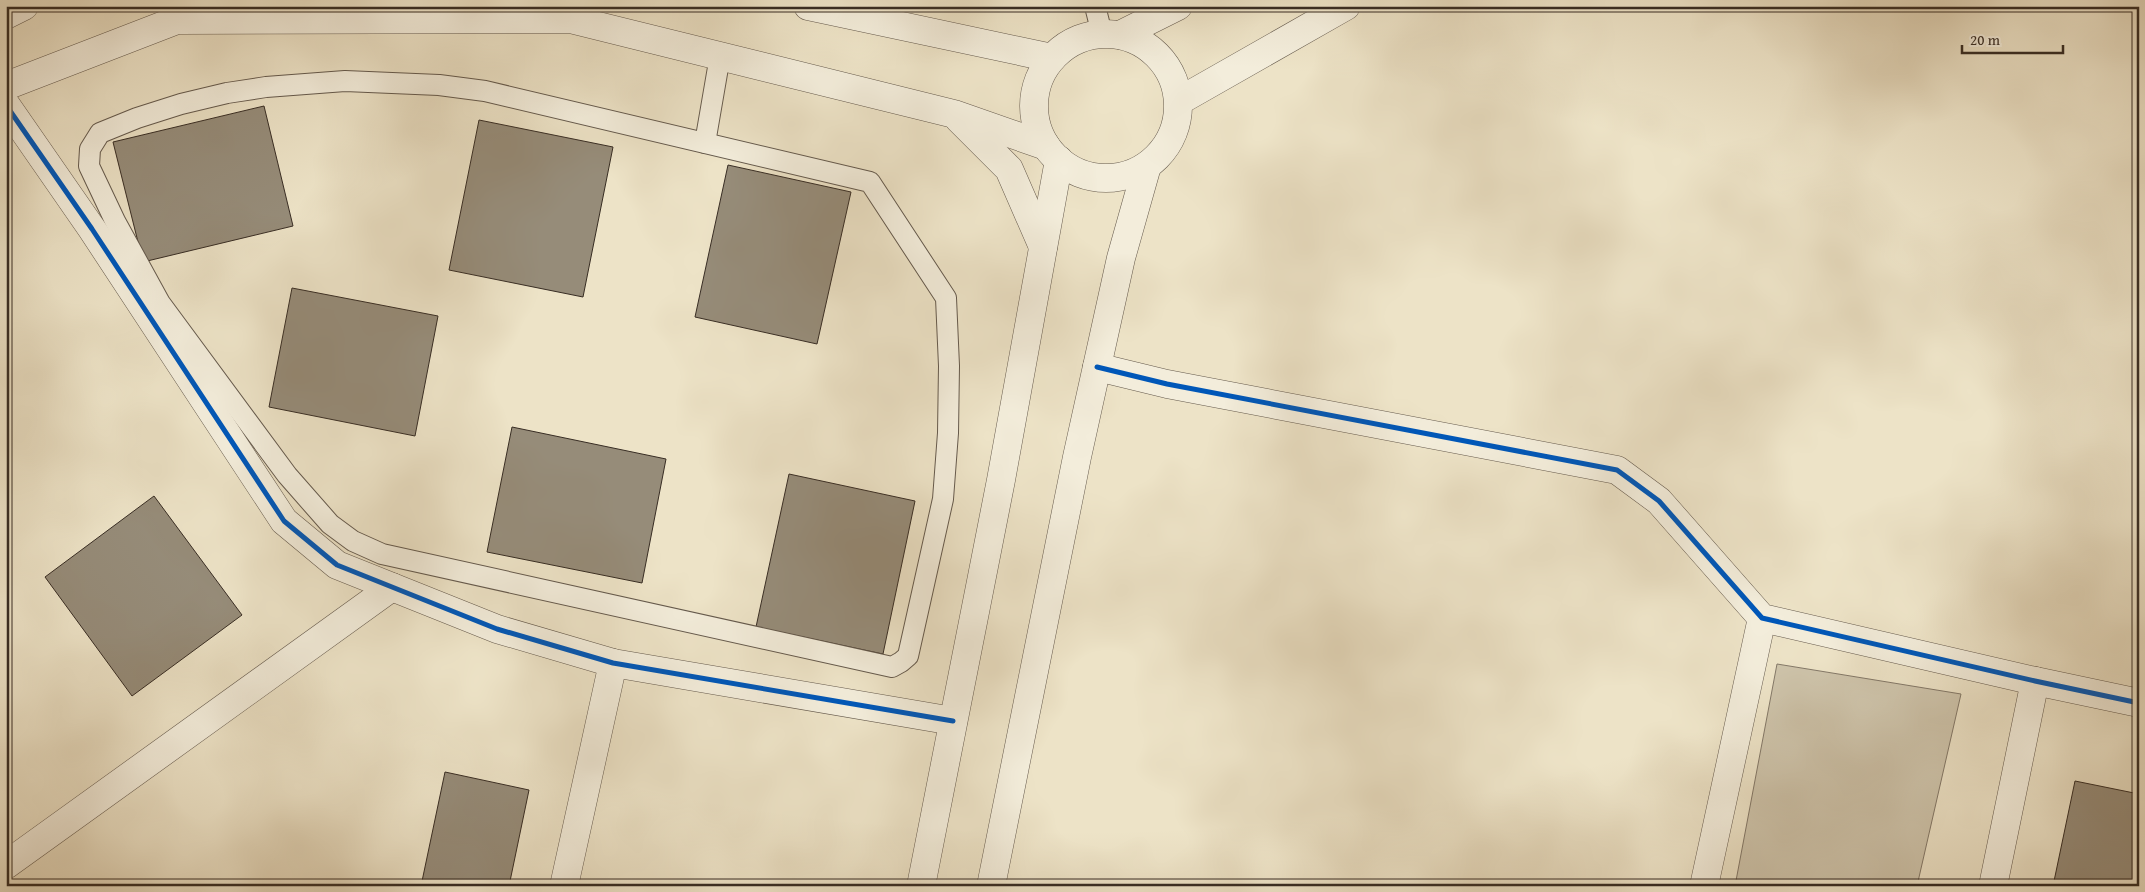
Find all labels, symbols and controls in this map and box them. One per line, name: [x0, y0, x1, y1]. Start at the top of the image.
scale bar: [1962, 22, 2064, 54]
text: 20 m: [1970, 29, 2001, 50]

